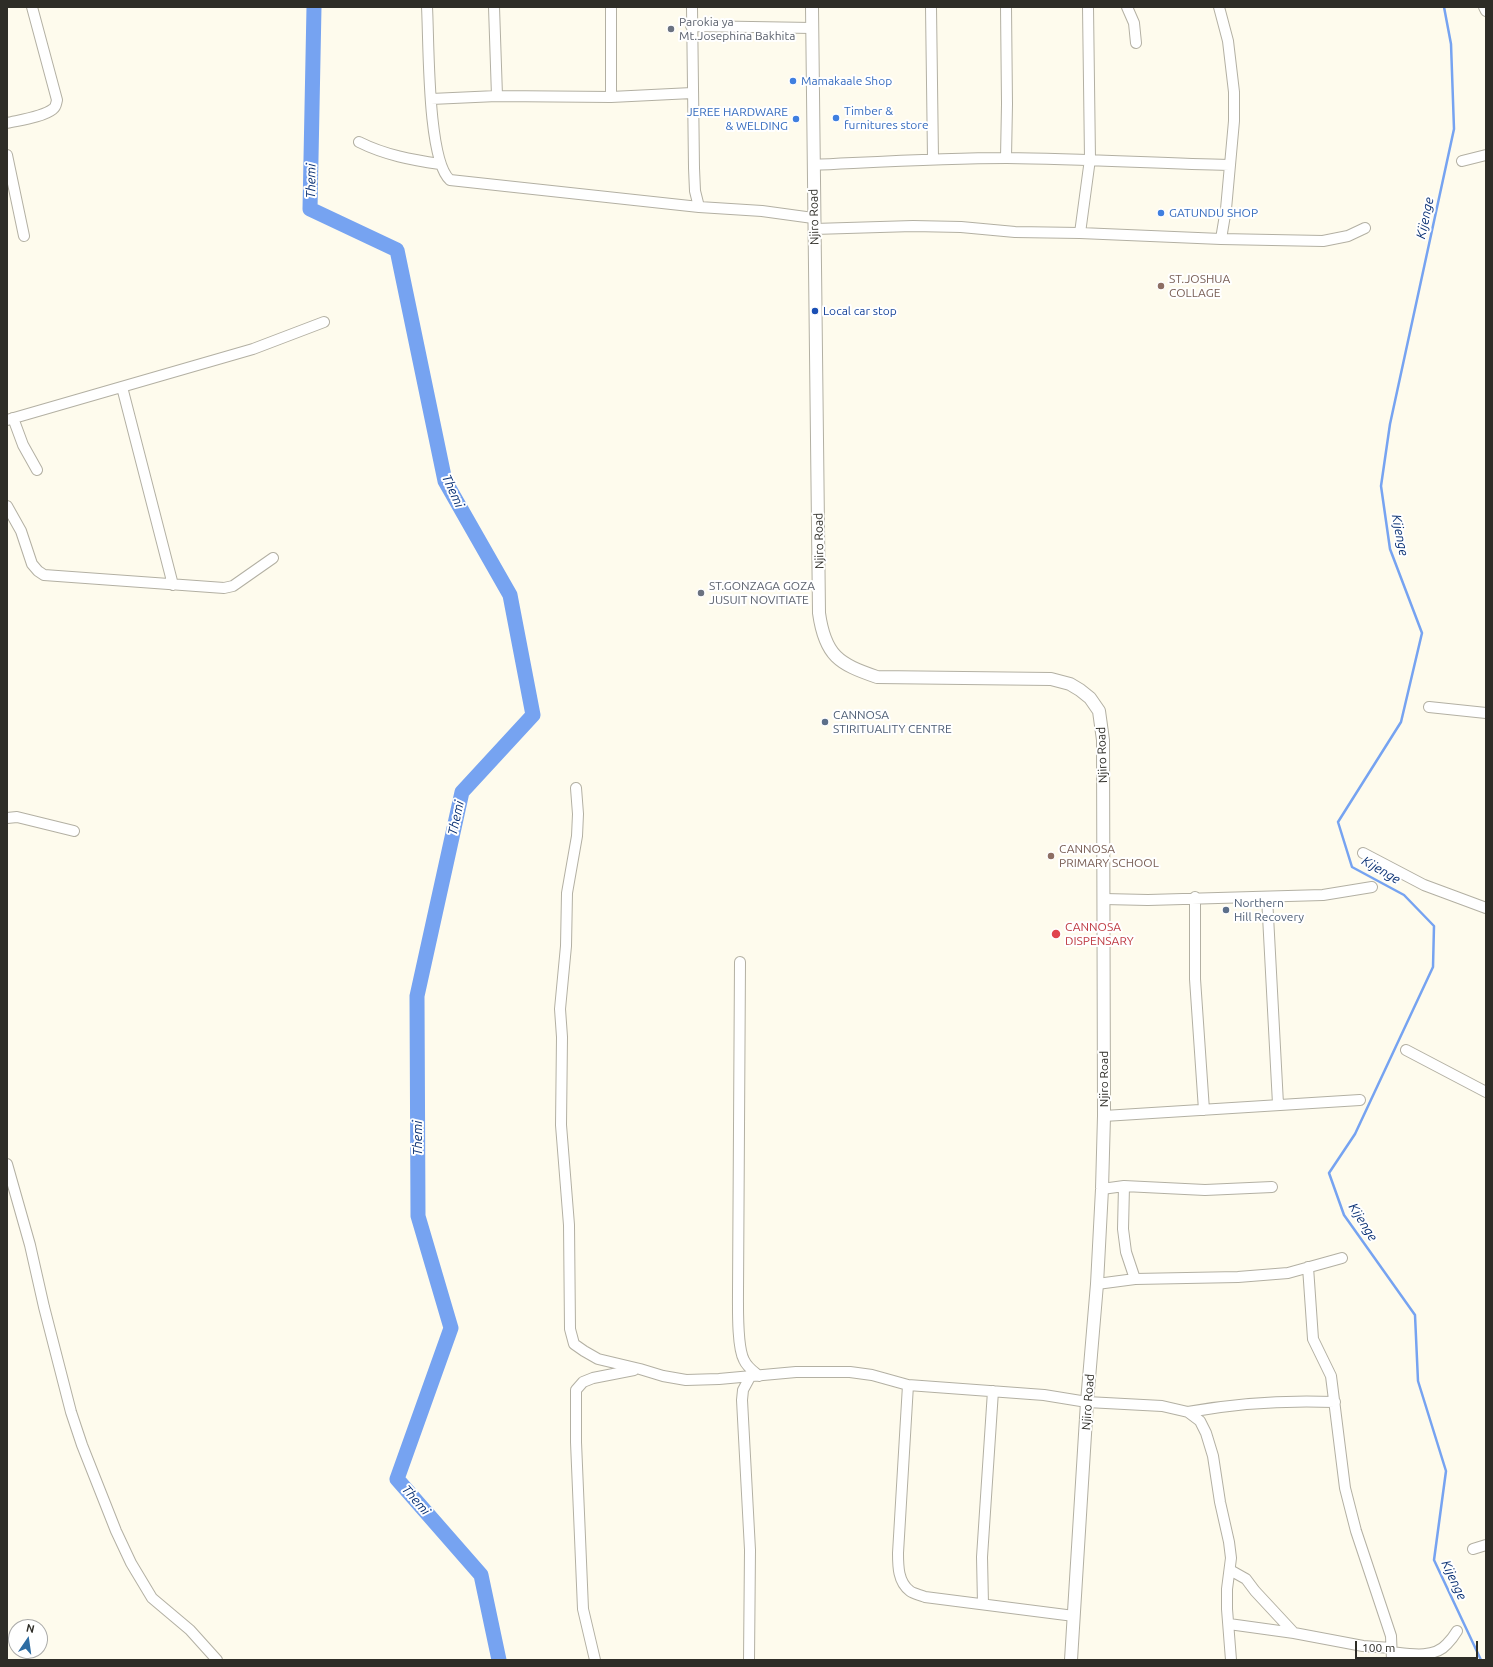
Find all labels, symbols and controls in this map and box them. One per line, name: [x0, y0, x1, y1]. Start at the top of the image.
place label: Parokia ya Mt.Josephina Bakhita: [679, 15, 795, 43]
marker: Parokia ya Mt.Josephina Bakhita: [666, 24, 676, 34]
place label: Mamakaale Shop: [801, 74, 892, 88]
marker: Mamakaale Shop: [788, 76, 798, 86]
place label: Timber & furnitures store: [844, 104, 929, 132]
place label: JEREE HARDWARE & WELDING: [687, 105, 788, 133]
marker: Timber & furnitures store: [831, 113, 841, 123]
marker: JEREE HARDWARE & WELDING: [791, 114, 801, 124]
water label: Themi: [303, 163, 319, 199]
street label: Njiro Road: [806, 189, 822, 245]
water label: Kijenge: [1413, 196, 1437, 240]
place label: GATUNDU SHOP: [1169, 206, 1258, 220]
marker: GATUNDU SHOP: [1156, 208, 1166, 218]
place label: ST.JOSHUA COLLAGE: [1169, 272, 1230, 300]
marker: ST.JOSHUA COLLAGE: [1156, 281, 1166, 291]
place label: Local car stop: [823, 304, 897, 318]
marker: Local car stop: [810, 306, 820, 316]
water label: Themi: [439, 472, 467, 510]
street label: Njiro Road: [811, 513, 827, 569]
water label: Kijenge: [1388, 513, 1412, 557]
place label: ST.GONZAGA GOZA JUSUIT NOVITIATE: [709, 579, 815, 607]
marker: ST.GONZAGA GOZA JUSUIT NOVITIATE: [696, 588, 706, 598]
place label: CANNOSA STIRITUALITY CENTRE: [833, 708, 952, 736]
marker: CANNOSA STIRITUALITY CENTRE: [820, 717, 830, 727]
street label: Njiro Road: [1094, 727, 1110, 783]
water label: Themi: [445, 799, 467, 837]
place label: CANNOSA PRIMARY SCHOOL: [1059, 842, 1159, 870]
marker: CANNOSA PRIMARY SCHOOL: [1046, 851, 1056, 861]
water label: Kijenge: [1359, 853, 1403, 887]
place label: Northern Hill Recovery: [1234, 896, 1304, 924]
marker: Northern Hill Recovery: [1221, 905, 1231, 915]
place label: CANNOSA DISPENSARY: [1065, 920, 1134, 948]
marker: CANNOSA DISPENSARY: [1050, 928, 1062, 940]
street label: Njiro Road: [1097, 1051, 1111, 1107]
water label: Themi: [410, 1121, 426, 1155]
water label: Kijenge: [1345, 1200, 1381, 1244]
street label: Njiro Road: [1079, 1373, 1097, 1431]
water label: Themi: [399, 1482, 433, 1518]
water label: Kijenge: [1438, 1558, 1470, 1602]
north arrow: [8, 1619, 48, 1659]
text: N: [25, 1622, 36, 1635]
scale bar: [1357, 1633, 1480, 1659]
text: 100 m: [1362, 1641, 1395, 1654]

